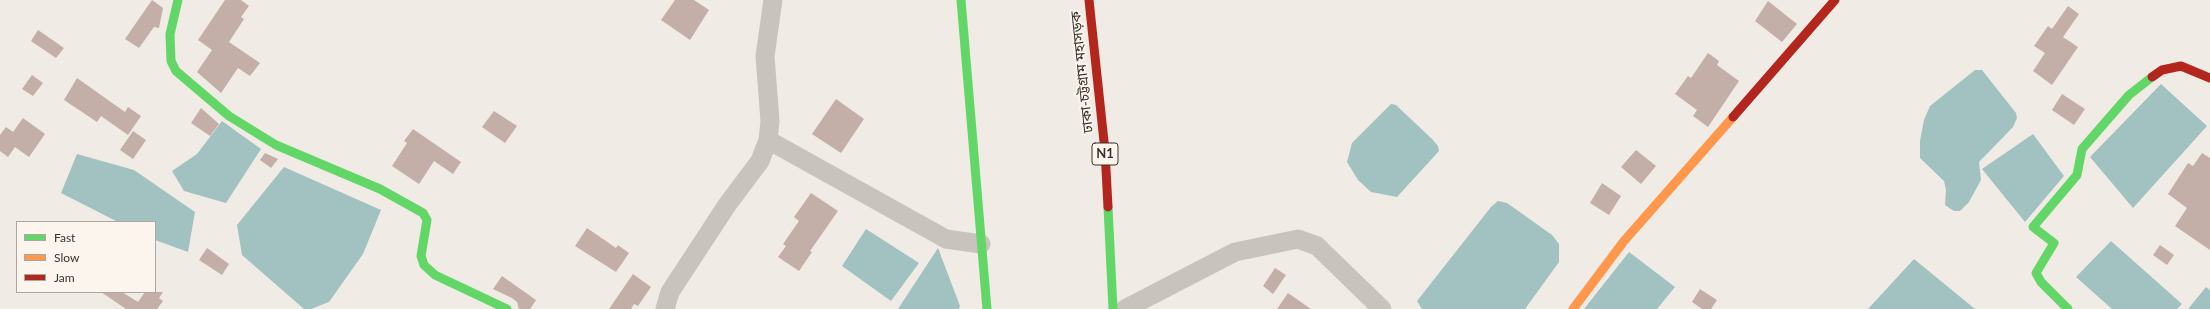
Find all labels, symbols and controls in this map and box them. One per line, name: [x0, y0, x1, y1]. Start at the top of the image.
street label: ঢাকা-চট্টগ্রাম মহাসড়ক: [1067, 10, 1097, 134]
road number: N1: [1092, 143, 1118, 165]
legend: [16, 221, 156, 293]
text: Fast: [54, 230, 75, 245]
text: Slow: [54, 250, 79, 265]
text: Jam: [54, 270, 75, 285]

